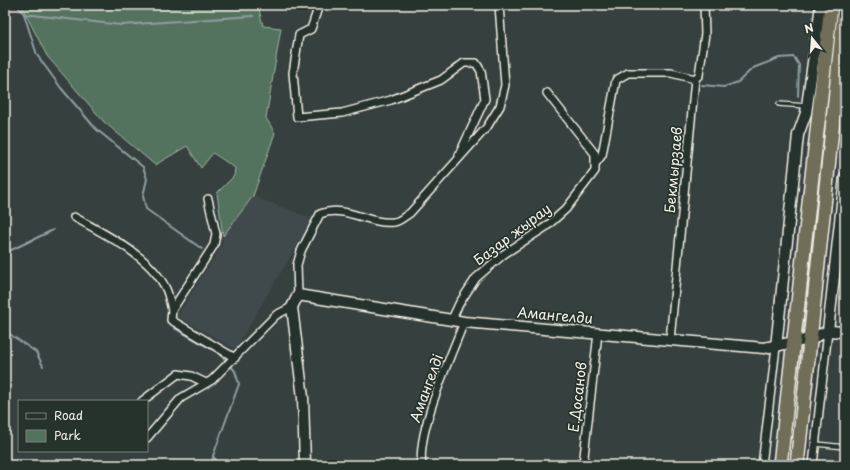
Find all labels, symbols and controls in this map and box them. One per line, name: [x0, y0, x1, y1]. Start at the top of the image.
north arrow: [792, 18, 832, 58]
text: N: [802, 18, 816, 37]
street label: Бекмырзаев: [659, 126, 687, 214]
street label: Базар жырау: [469, 198, 555, 270]
street label: Амангелди: [516, 301, 594, 329]
street label: Амангелді: [404, 351, 448, 425]
street label: Е.Досанов: [562, 361, 592, 433]
legend: [18, 400, 148, 452]
text: Road: [54, 406, 83, 424]
text: Park: [54, 426, 81, 444]

